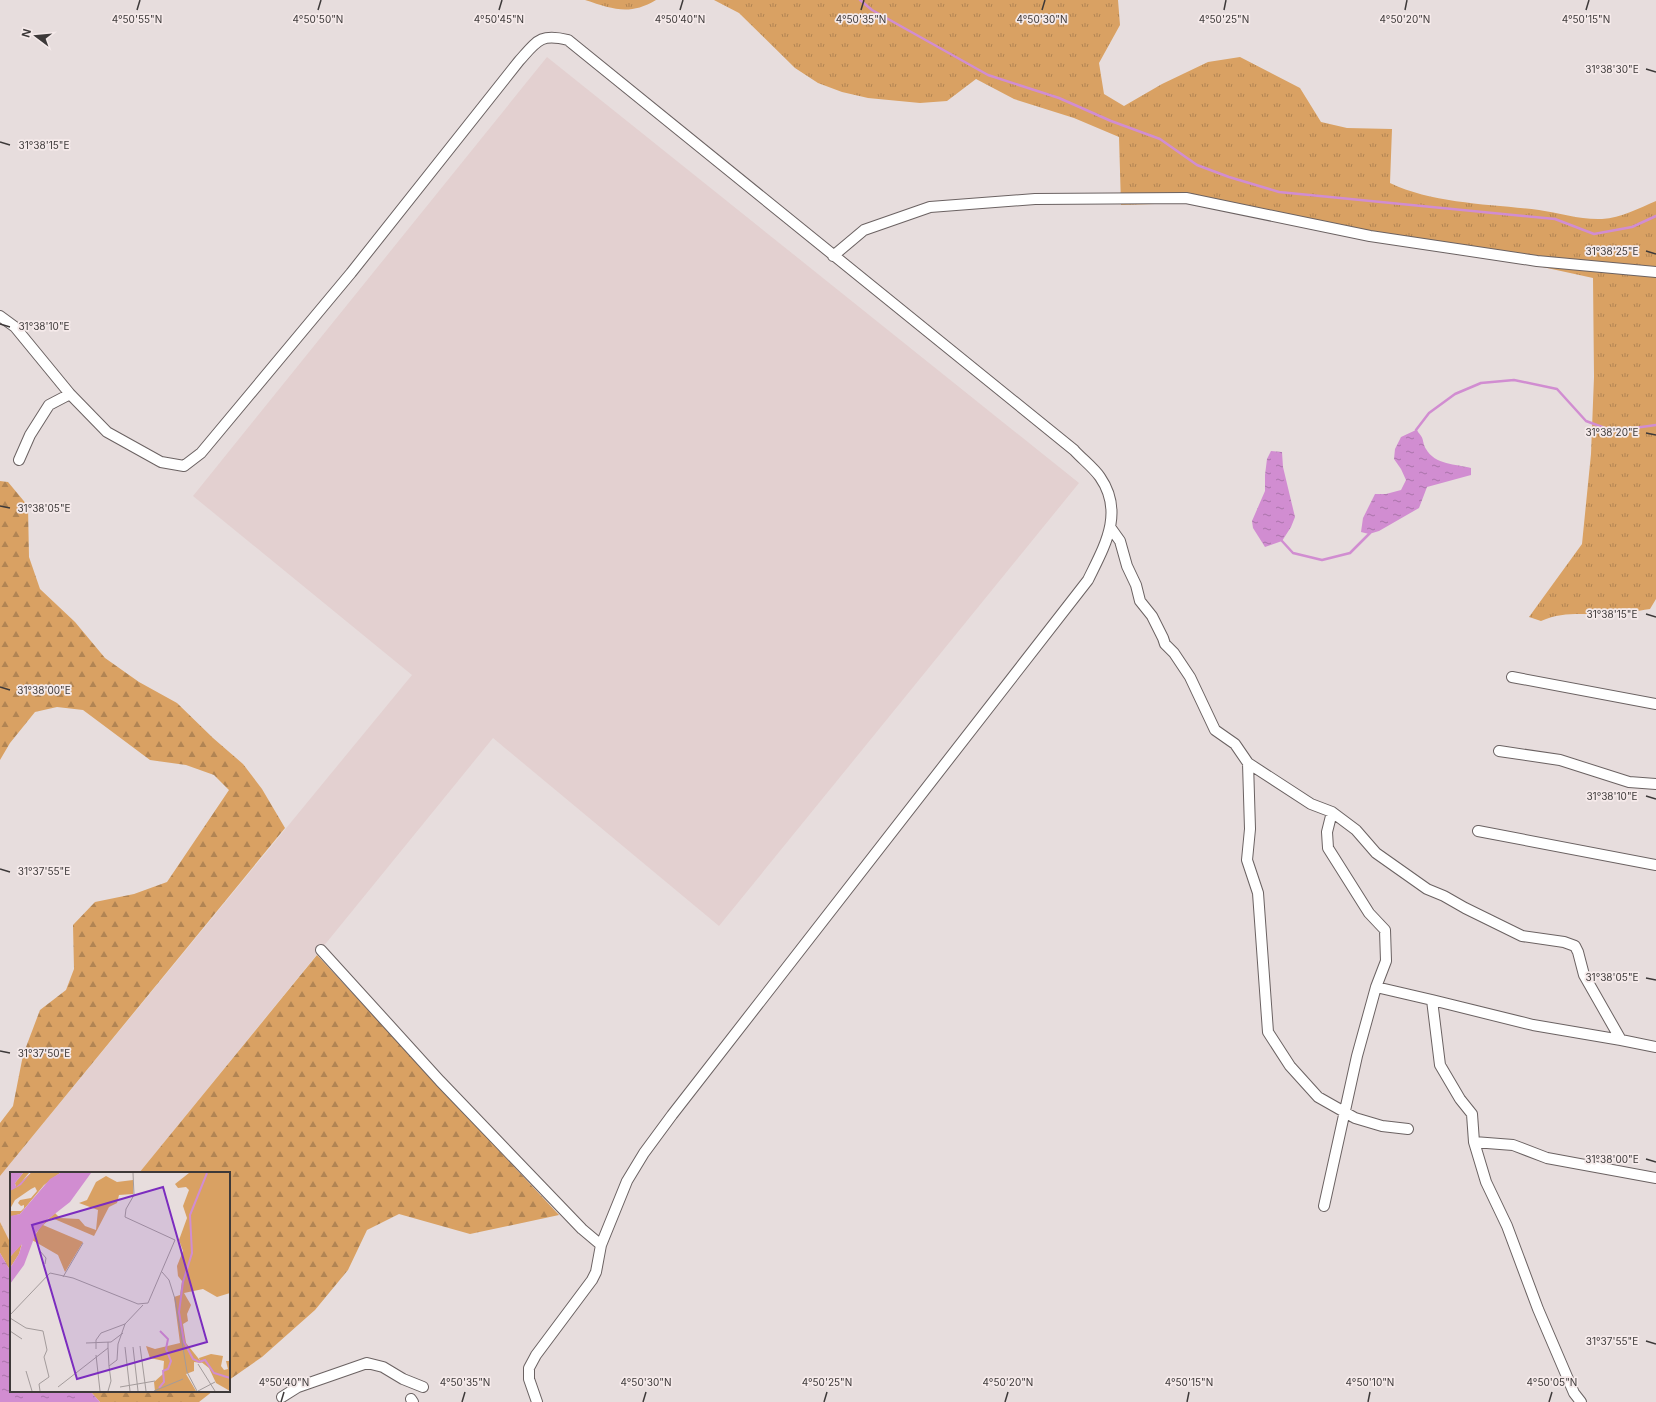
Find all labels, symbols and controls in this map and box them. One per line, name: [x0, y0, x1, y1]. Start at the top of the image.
text: 4°50'55"N: [112, 13, 162, 25]
text: 4°50'50"N: [293, 13, 343, 25]
text: 4°50'45"N: [474, 13, 524, 25]
text: 4°50'40"N: [655, 13, 705, 25]
text: 4°50'35"N: [836, 13, 886, 25]
text: 4°50'30"N: [1017, 13, 1067, 25]
text: 4°50'25"N: [1199, 13, 1249, 25]
text: 4°50'20"N: [1380, 13, 1430, 25]
text: 4°50'15"N: [1562, 13, 1610, 25]
north arrow: [16, 16, 56, 56]
text: N: [19, 27, 34, 39]
text: 31°38'30"E: [1585, 63, 1639, 75]
text: 31°38'15"E: [19, 139, 69, 151]
text: 31°38'25"E: [1585, 245, 1639, 257]
text: 31°38'10"E: [18, 320, 70, 332]
text: 31°38'20"E: [1585, 426, 1639, 438]
text: 31°38'05"E: [17, 502, 71, 514]
text: 31°38'15"E: [1587, 608, 1637, 620]
text: 31°38'00"E: [17, 684, 71, 696]
text: 31°38'10"E: [1586, 790, 1638, 802]
text: 31°37'55"E: [18, 865, 70, 877]
text: 31°38'05"E: [1585, 971, 1639, 983]
text: 31°37'50"E: [18, 1047, 70, 1059]
text: 31°38'00"E: [1585, 1153, 1639, 1165]
inset map: [10, 1172, 230, 1392]
text: 31°37'55"E: [1586, 1335, 1638, 1347]
text: 4°50'40"N: [259, 1376, 309, 1388]
text: 4°50'35"N: [440, 1376, 490, 1388]
text: 4°50'30"N: [621, 1376, 671, 1388]
text: 4°50'25"N: [802, 1376, 852, 1388]
text: 4°50'20"N: [983, 1376, 1033, 1388]
text: 4°50'15"N: [1165, 1376, 1213, 1388]
text: 4°50'10"N: [1346, 1376, 1394, 1388]
text: 4°50'05"N: [1527, 1376, 1577, 1388]

